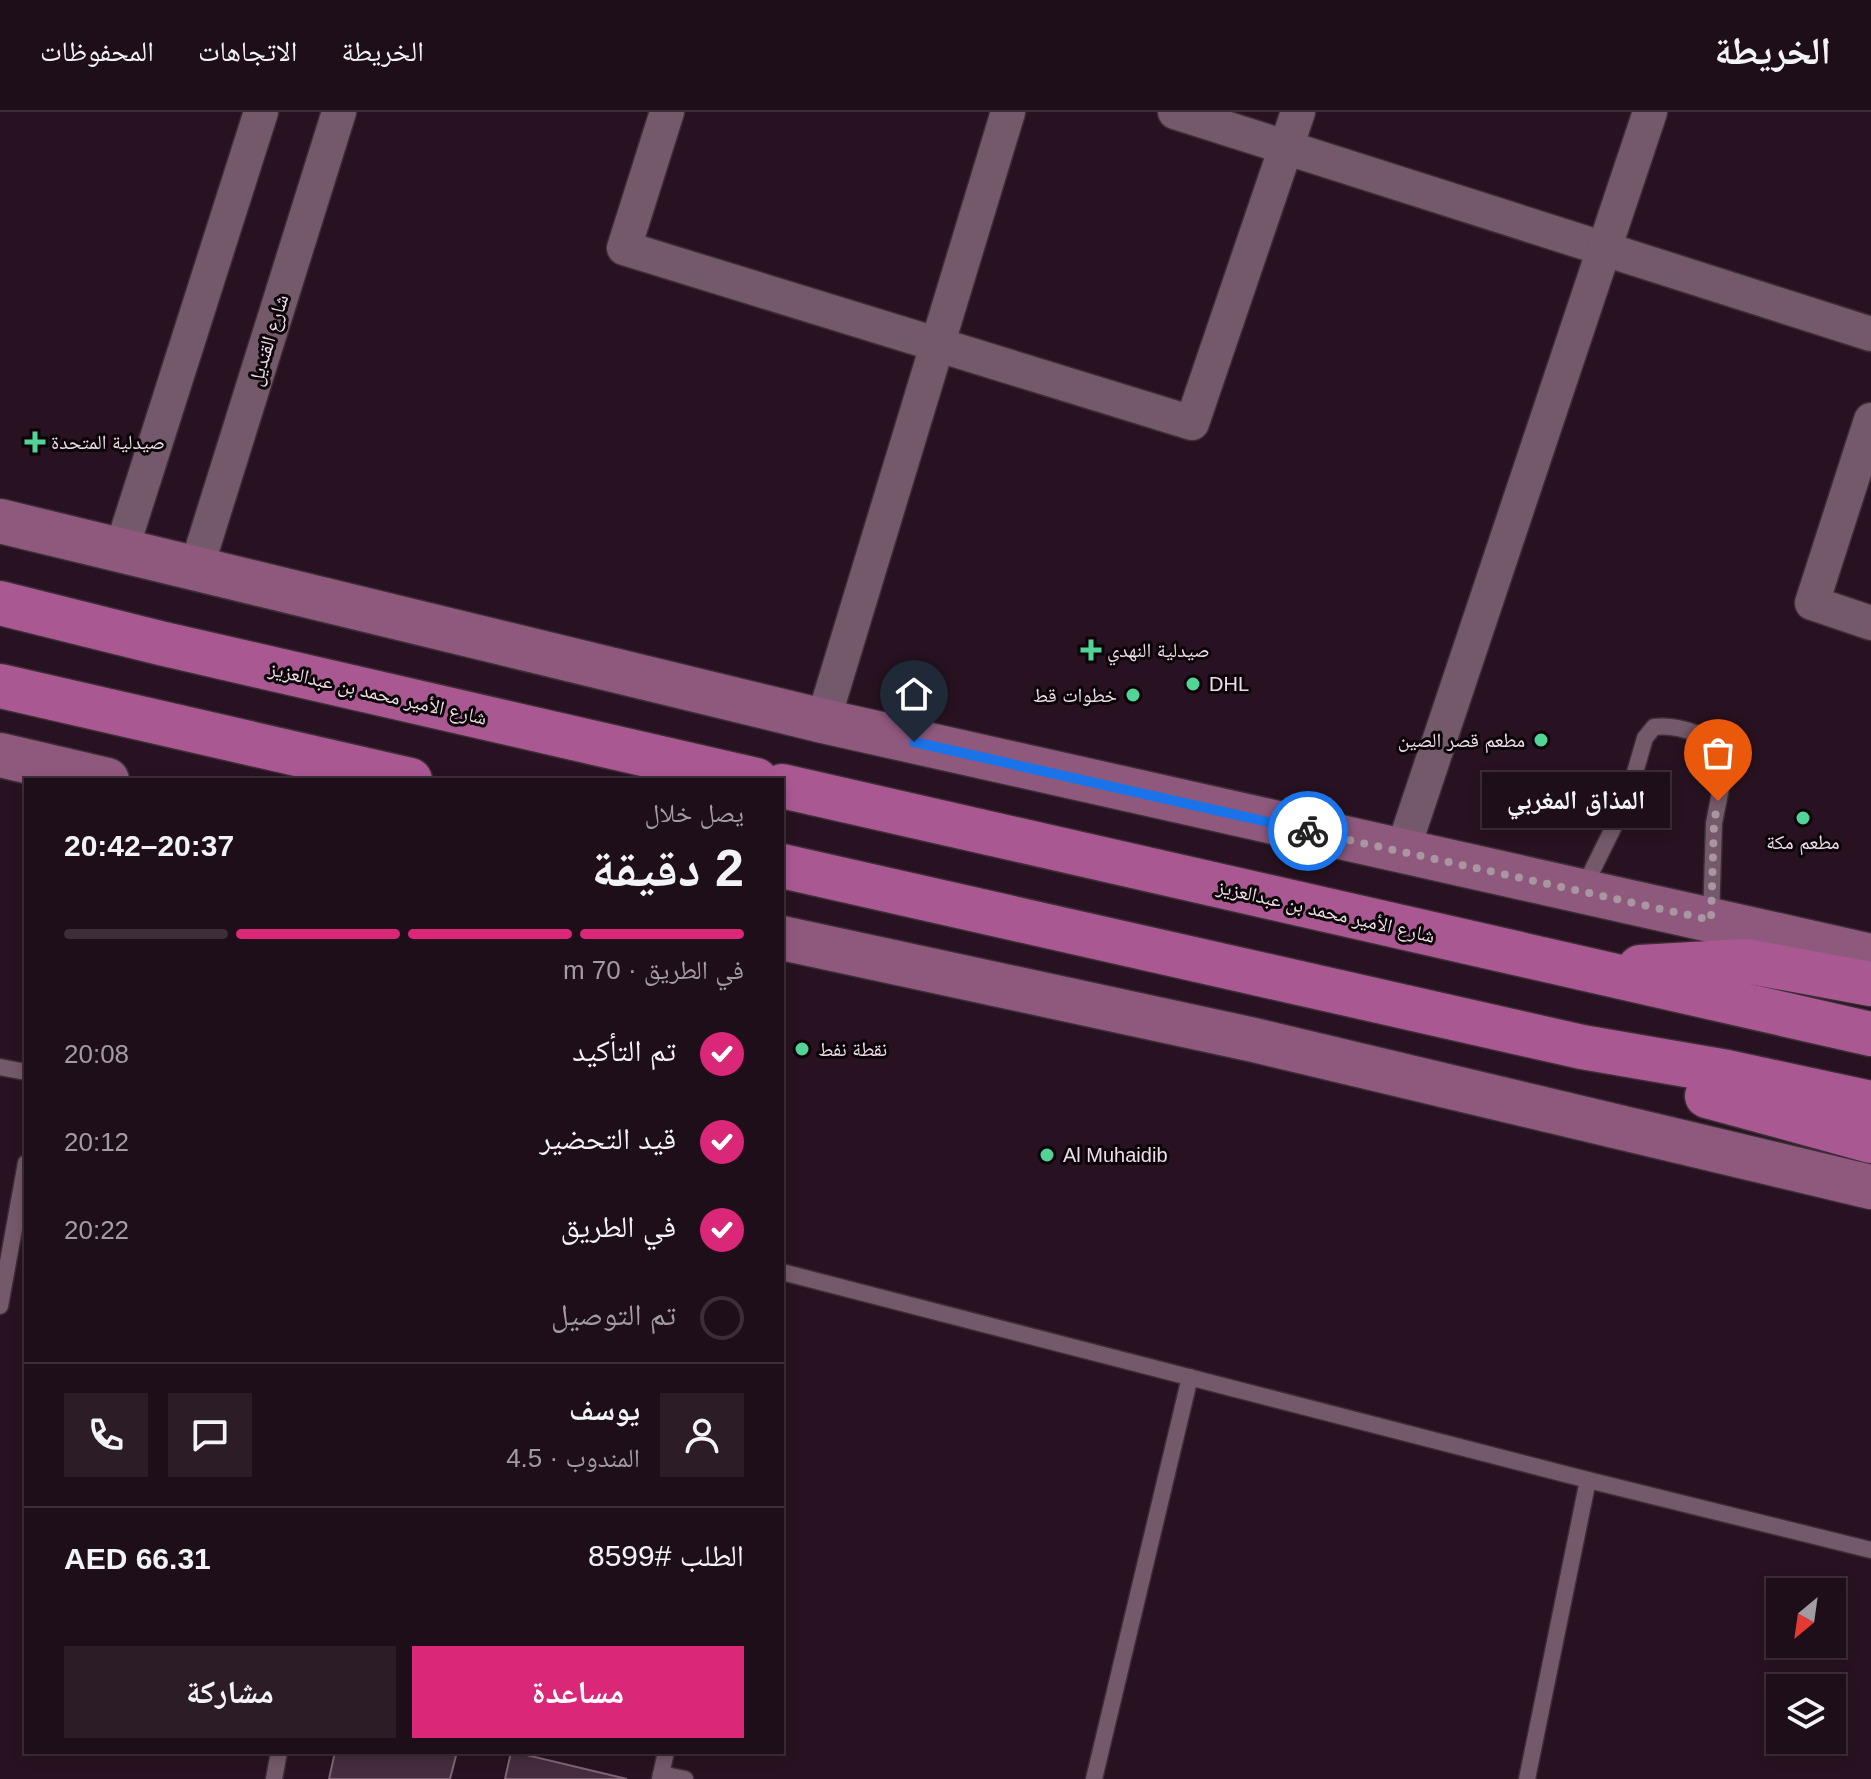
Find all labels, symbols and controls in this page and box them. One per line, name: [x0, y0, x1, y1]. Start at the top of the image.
text: الخريطة: [1714, 30, 1831, 72]
text: المحفوظات: [40, 36, 154, 67]
text: الاتجاهات: [198, 36, 297, 67]
text: الخريطة: [341, 36, 424, 67]
street label: شارع القنديل: [244, 292, 294, 389]
place label: صيدلية المتحدة: [51, 431, 165, 453]
marker: صيدلية المتحدة: [26, 433, 44, 451]
place label: صيدلية النهدي: [1107, 639, 1210, 666]
marker: صيدلية النهدي: [1082, 641, 1100, 659]
street label: شارع الأمير محمد بن عبدالعزيز: [266, 657, 489, 731]
pin: [880, 660, 948, 742]
icon: home: [892, 672, 936, 716]
place label: DHL: [1209, 673, 1249, 695]
marker: DHL: [1184, 675, 1202, 693]
place label: خطوات قط: [1033, 684, 1117, 706]
marker: خطوات قط: [1124, 686, 1142, 704]
pin: [1684, 719, 1752, 801]
place label: مطعم قصر الصين: [1398, 729, 1525, 754]
marker: مطعم قصر الصين: [1532, 731, 1550, 749]
icon: bag: [1696, 731, 1740, 775]
callout: المذاق المغربي: [1482, 773, 1670, 829]
text: المذاق المغربي: [1507, 785, 1645, 815]
courier: [1268, 791, 1348, 871]
text: يصل خلال: [644, 798, 744, 828]
icon: bike: [1286, 809, 1330, 853]
marker: مطعم مكة: [1794, 809, 1812, 827]
text: 20:37–20:42: [64, 829, 234, 862]
place label: مطعم مكة: [1766, 831, 1840, 856]
text: 2 دقيقة: [591, 839, 744, 897]
street label: شارع الأمير محمد بن عبدالعزيز: [1214, 875, 1437, 949]
text: في الطريق · 70 m: [563, 955, 744, 985]
icon: check: [700, 1032, 744, 1076]
text: تم التأكيد: [572, 1034, 676, 1067]
place label: نقطة نفط: [818, 1038, 887, 1060]
text: 20:08: [64, 1039, 129, 1069]
marker: نقطة نفط: [793, 1040, 811, 1058]
icon: check: [700, 1120, 744, 1164]
text: قيد التحضير: [540, 1122, 676, 1155]
text: 20:12: [64, 1127, 129, 1157]
place label: Al Muhaidib: [1063, 1144, 1168, 1166]
marker: Al Muhaidib: [1038, 1146, 1056, 1164]
icon: check: [700, 1208, 744, 1252]
text: في الطريق: [560, 1210, 676, 1243]
text: 20:22: [64, 1215, 129, 1245]
text: تم التوصيل: [551, 1298, 676, 1331]
button: phone: [64, 1393, 148, 1477]
button: chat: [168, 1393, 252, 1477]
text: يوسف: [569, 1393, 640, 1426]
button: person: [660, 1393, 744, 1477]
text: المندوب · 4.5: [506, 1443, 640, 1473]
text: الطلب #8599: [588, 1539, 744, 1572]
text: AED 66.31: [64, 1542, 211, 1575]
north arrow: [1766, 1578, 1846, 1658]
map controls: [1766, 1578, 1846, 1754]
button: مشاركة: [64, 1646, 396, 1738]
button: مساعدة: [412, 1646, 744, 1738]
button: layers: [1766, 1674, 1846, 1754]

